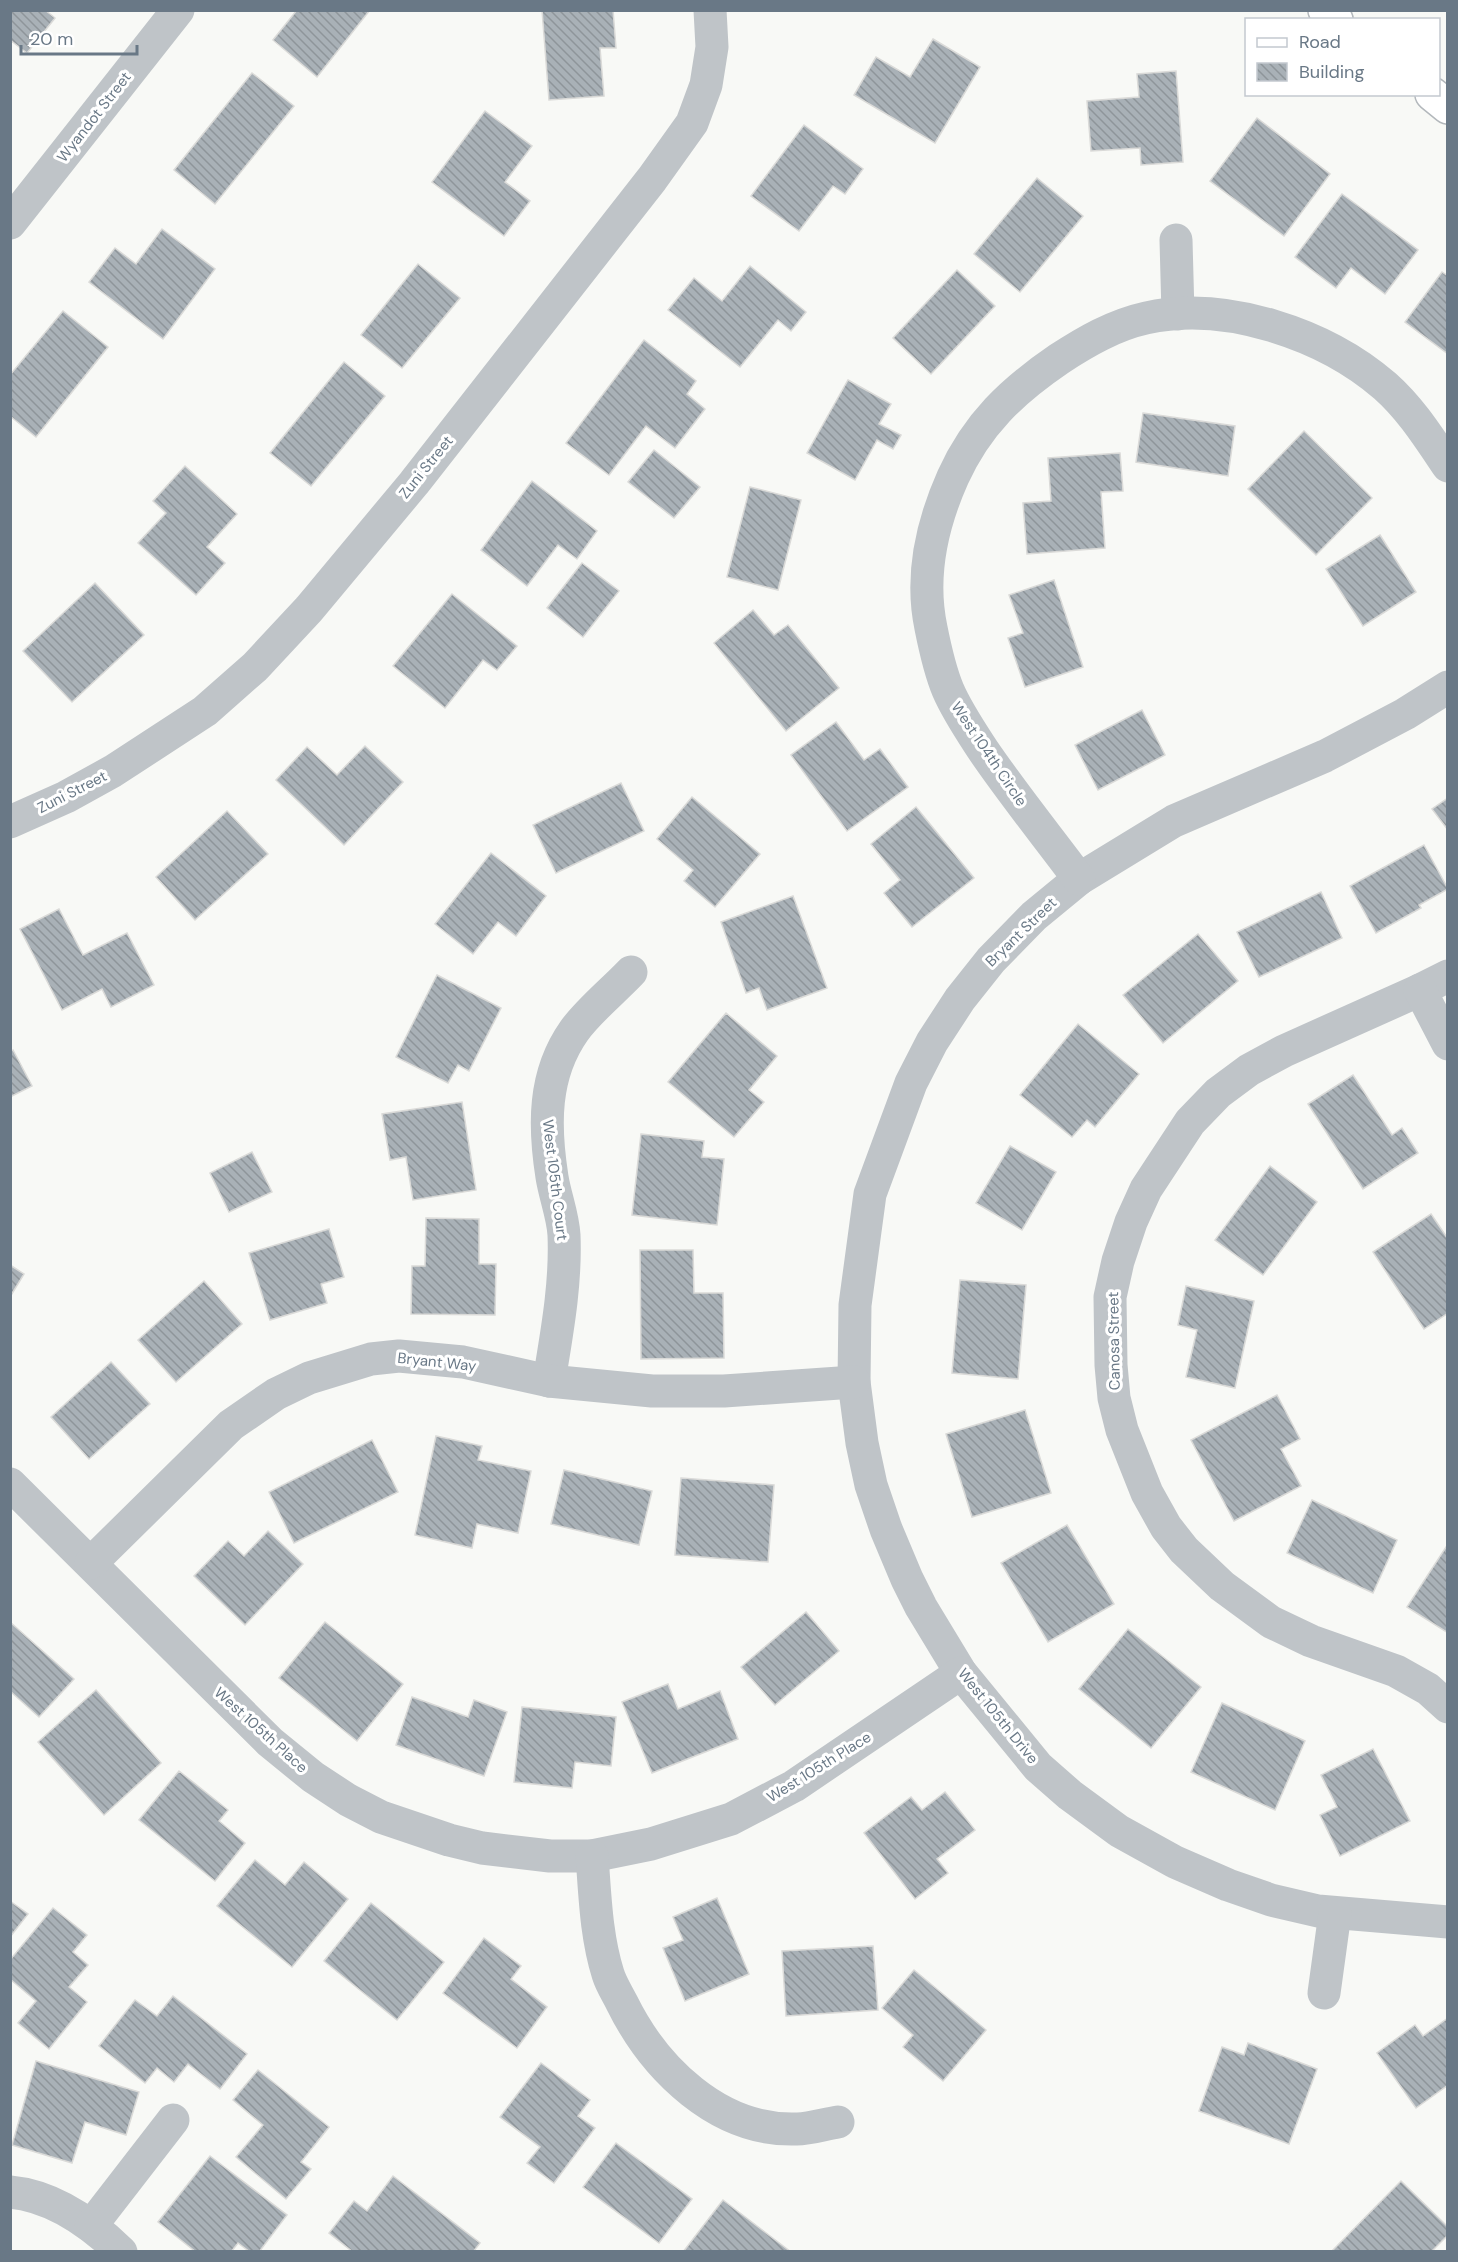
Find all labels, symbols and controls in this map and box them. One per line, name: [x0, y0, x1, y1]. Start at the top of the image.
scale bar: [21, 18, 136, 56]
legend: [1245, 18, 1440, 96]
text: 20 m: [30, 27, 73, 51]
text: Road: [1299, 30, 1341, 54]
text: Building: [1299, 60, 1364, 84]
street label: Wyandot Street: [52, 68, 136, 166]
street label: Zuni Street: [394, 431, 458, 503]
street label: West 104th Circle: [947, 698, 1031, 810]
street label: Zuni Street: [34, 766, 110, 818]
street label: Bryant Street: [981, 893, 1061, 971]
street label: West 105th Court: [538, 1118, 572, 1242]
street label: Canosa Street: [1103, 1291, 1125, 1390]
street label: Bryant Way: [397, 1348, 478, 1376]
street label: West 105th Drive: [953, 1664, 1043, 1768]
street label: West 105th Place: [210, 1683, 312, 1777]
street label: West 105th Place: [763, 1727, 875, 1807]

